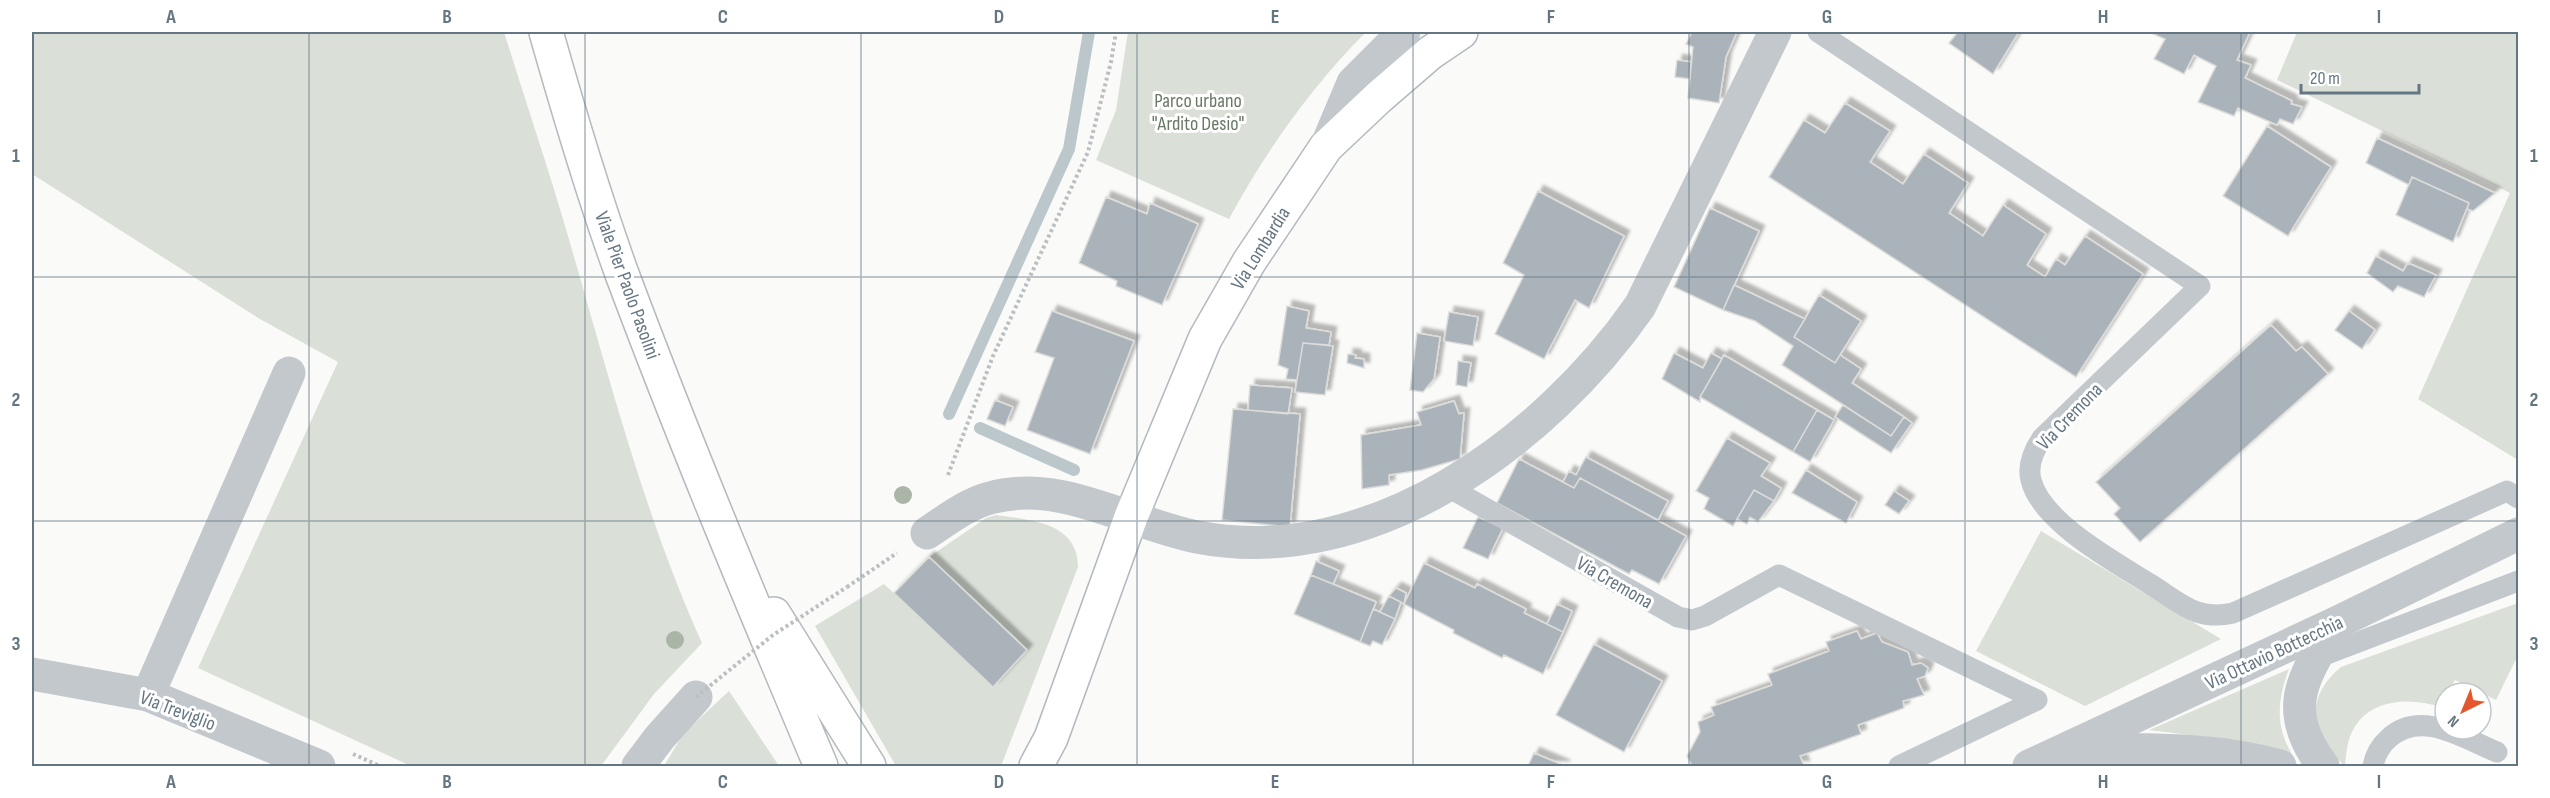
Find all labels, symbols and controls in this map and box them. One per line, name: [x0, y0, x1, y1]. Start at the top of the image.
text: A: [165, 5, 176, 29]
text: B: [442, 5, 452, 29]
text: C: [718, 5, 728, 29]
text: D: [994, 5, 1004, 29]
text: E: [1271, 5, 1279, 29]
text: F: [1547, 5, 1555, 29]
text: G: [1822, 5, 1832, 29]
text: H: [2098, 5, 2108, 29]
text: I: [2377, 5, 2381, 29]
scale bar: [2301, 57, 2420, 95]
text: 20 m: [2310, 68, 2340, 89]
park label: Parco urbano "Ardito Desio": [1152, 89, 1244, 136]
text: 1: [12, 144, 20, 168]
text: 1: [2530, 144, 2538, 168]
street label: Via Lombardia: [1226, 203, 1296, 294]
street label: Viale Pier Paolo Pasolini: [589, 208, 665, 362]
street label: Via Cremona: [2032, 378, 2108, 455]
text: 2: [12, 388, 20, 412]
text: 2: [2530, 388, 2538, 412]
street label: Via Cremona: [1572, 551, 1657, 614]
street label: Via Ottavio Bottecchia: [2202, 611, 2347, 695]
text: 3: [12, 632, 21, 656]
text: 3: [2530, 632, 2539, 656]
north arrow: [2433, 681, 2493, 741]
street label: Via Treviglio: [136, 686, 219, 736]
text: N: [2444, 711, 2463, 731]
text: A: [165, 770, 176, 794]
text: B: [442, 770, 452, 794]
text: C: [718, 770, 728, 794]
text: D: [994, 770, 1004, 794]
text: E: [1271, 770, 1279, 794]
text: F: [1547, 770, 1555, 794]
text: G: [1822, 770, 1832, 794]
text: H: [2098, 770, 2108, 794]
text: I: [2377, 770, 2381, 794]

